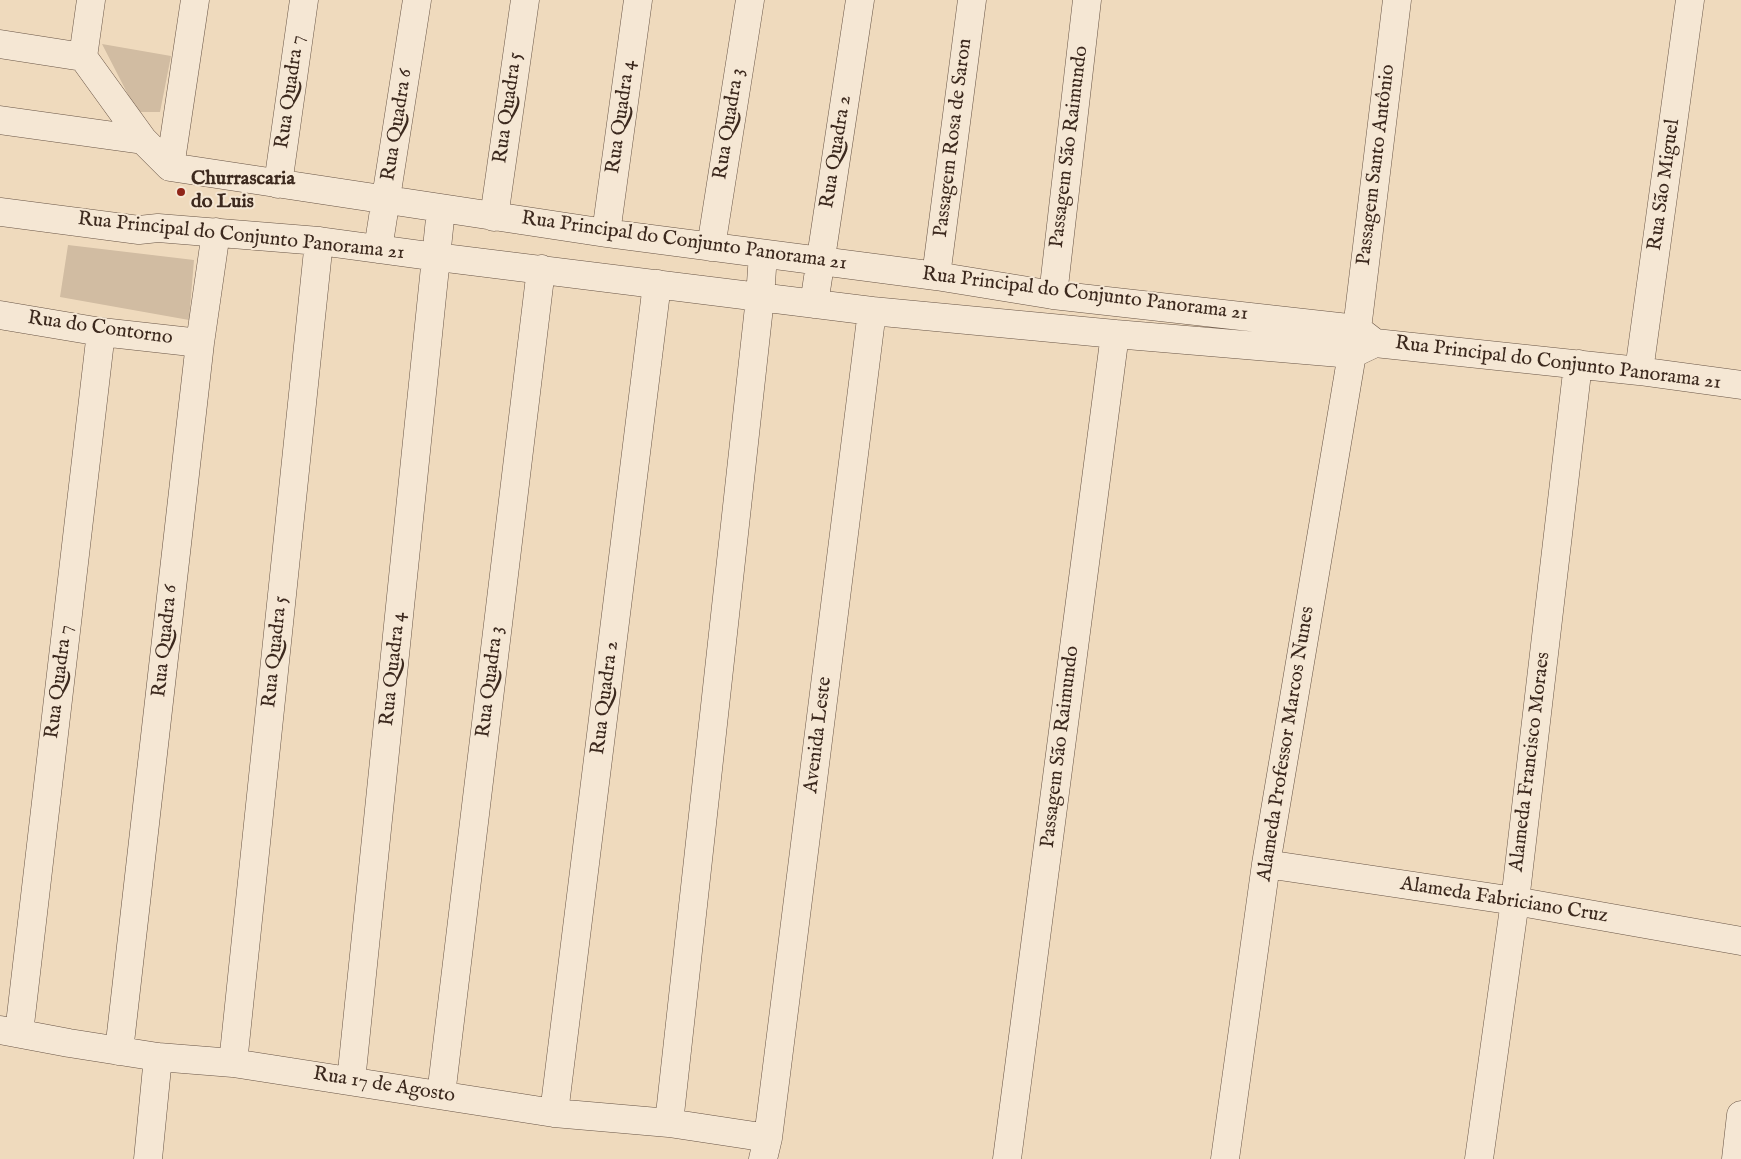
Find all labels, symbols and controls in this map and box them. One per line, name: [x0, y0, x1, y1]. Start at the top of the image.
street label: Rua Quadra 7: [271, 34, 311, 150]
street label: Passagem Rosa de Saron: [930, 37, 978, 239]
street label: Passagem São Raimundo: [1046, 45, 1094, 249]
street label: Rua Quadra 5: [489, 51, 529, 165]
street label: Rua Quadra 4: [602, 59, 642, 175]
street label: Passagem Santo Antônio: [1353, 63, 1401, 267]
street label: Rua Quadra 6: [377, 67, 419, 183]
street label: Rua Quadra 3: [709, 67, 751, 181]
street label: Rua Quadra 2: [816, 94, 858, 210]
street label: Rua São Miguel: [1644, 118, 1686, 252]
place label: Churrascaria do Luis: [191, 168, 295, 215]
marker: Churrascaria do Luis: [175, 186, 187, 198]
street label: Rua Principal do Conjunto Panorama 21: [520, 207, 848, 277]
street label: Rua Principal do Conjunto Panorama 21: [76, 208, 406, 266]
street label: Rua Principal do Conjunto Panorama 21: [921, 263, 1249, 327]
street label: Rua do Contorno: [26, 307, 174, 351]
street label: Rua Principal do Conjunto Panorama 21: [1394, 332, 1722, 396]
street label: Rua Quadra 6: [148, 583, 184, 699]
street label: Rua Quadra 5: [258, 595, 294, 709]
street label: Alameda Professor Marcos Nunes: [1253, 605, 1321, 883]
street label: Rua Quadra 4: [376, 611, 412, 727]
street label: Rua Quadra 7: [41, 624, 79, 740]
street label: Rua Quadra 3: [472, 625, 510, 739]
street label: Rua Quadra 2: [587, 640, 625, 756]
street label: Passagem São Raimundo: [1037, 645, 1085, 849]
street label: Alameda Francisco Moraes: [1506, 651, 1556, 873]
street label: Avenida Leste: [800, 675, 838, 795]
street label: Alameda Fabriciano Cruz: [1399, 873, 1609, 929]
street label: Rua 17 de Agosto: [311, 1063, 457, 1109]

